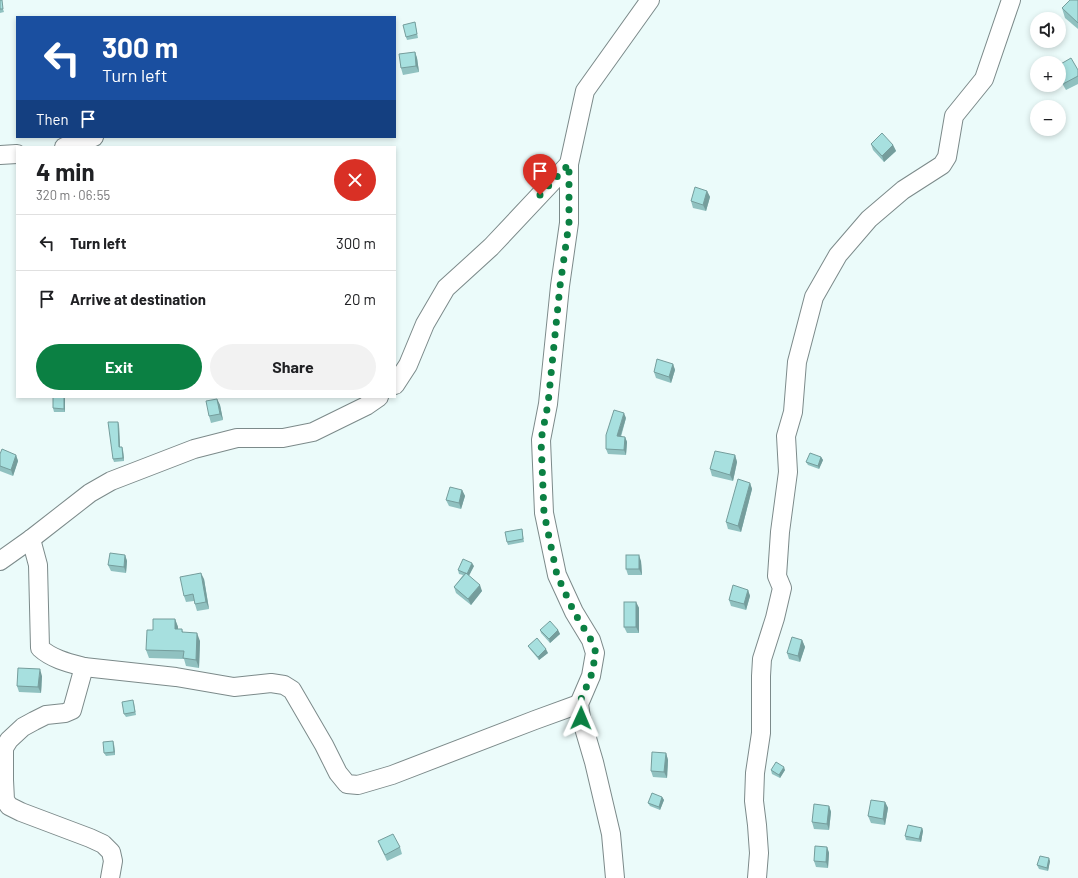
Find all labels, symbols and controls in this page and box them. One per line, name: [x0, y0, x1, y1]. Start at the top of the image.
map controls: [1030, 12, 1066, 136]
button: sound: [1030, 12, 1066, 48]
text: 300 m: [102, 30, 178, 64]
icon: left: [36, 32, 88, 84]
button: +: [1030, 56, 1066, 92]
text: Turn left: [102, 64, 168, 86]
button: −: [1030, 100, 1066, 136]
icon: arrive: [77, 108, 99, 130]
text: Then: [36, 110, 69, 128]
pin: [523, 154, 557, 195]
text: 4 min: [36, 157, 95, 186]
button: close: [334, 159, 376, 201]
icon: arrive: [529, 160, 551, 182]
text: 320 m · 06:55: [36, 187, 110, 203]
icon: left: [36, 232, 58, 254]
text: Turn left: [70, 234, 126, 252]
text: 300 m: [336, 234, 376, 252]
icon: arrive: [36, 288, 58, 310]
text: Arrive at destination: [70, 290, 206, 308]
text: 20 m: [344, 290, 376, 308]
button: Exit: [36, 344, 202, 390]
button: Share: [210, 344, 376, 390]
position arrow: [560, 697, 602, 739]

